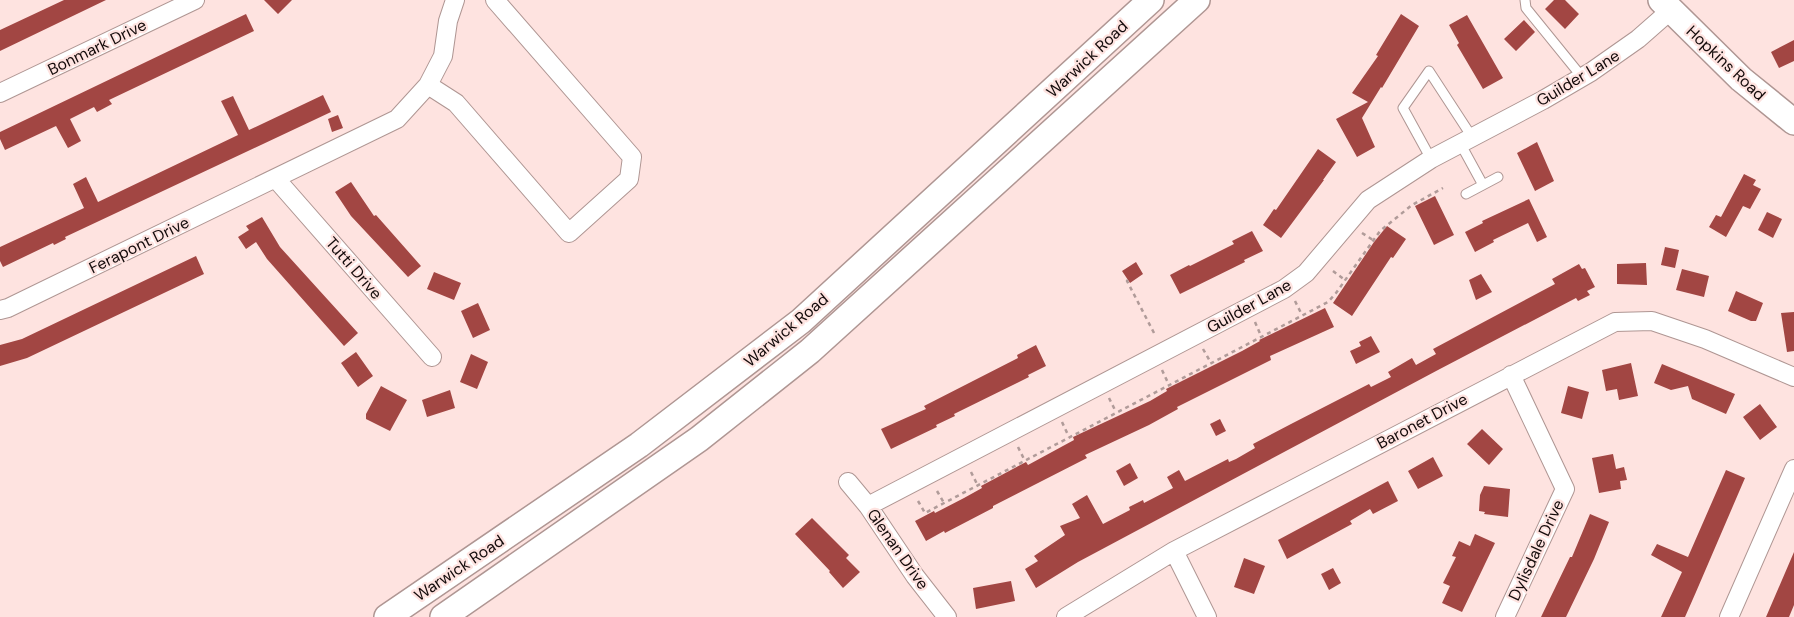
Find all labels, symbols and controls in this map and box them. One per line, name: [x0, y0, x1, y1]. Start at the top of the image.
street label: Bonmark Drive: [44, 14, 150, 80]
street label: Warwick Road: [1042, 16, 1132, 102]
street label: Hopkins Road: [1682, 21, 1770, 105]
street label: Guilder Lane: [1533, 45, 1623, 111]
street label: Ferapont Drive: [85, 212, 193, 278]
street label: Tutti Drive: [321, 232, 387, 304]
street label: Guilder Lane: [1203, 274, 1295, 338]
street label: Warwick Road: [739, 288, 833, 372]
street label: Baronet Drive: [1373, 388, 1471, 454]
street label: Dylisdale Drive: [1503, 496, 1569, 604]
street label: Glenan Drive: [862, 504, 934, 594]
street label: Warwick Road: [410, 530, 508, 606]

